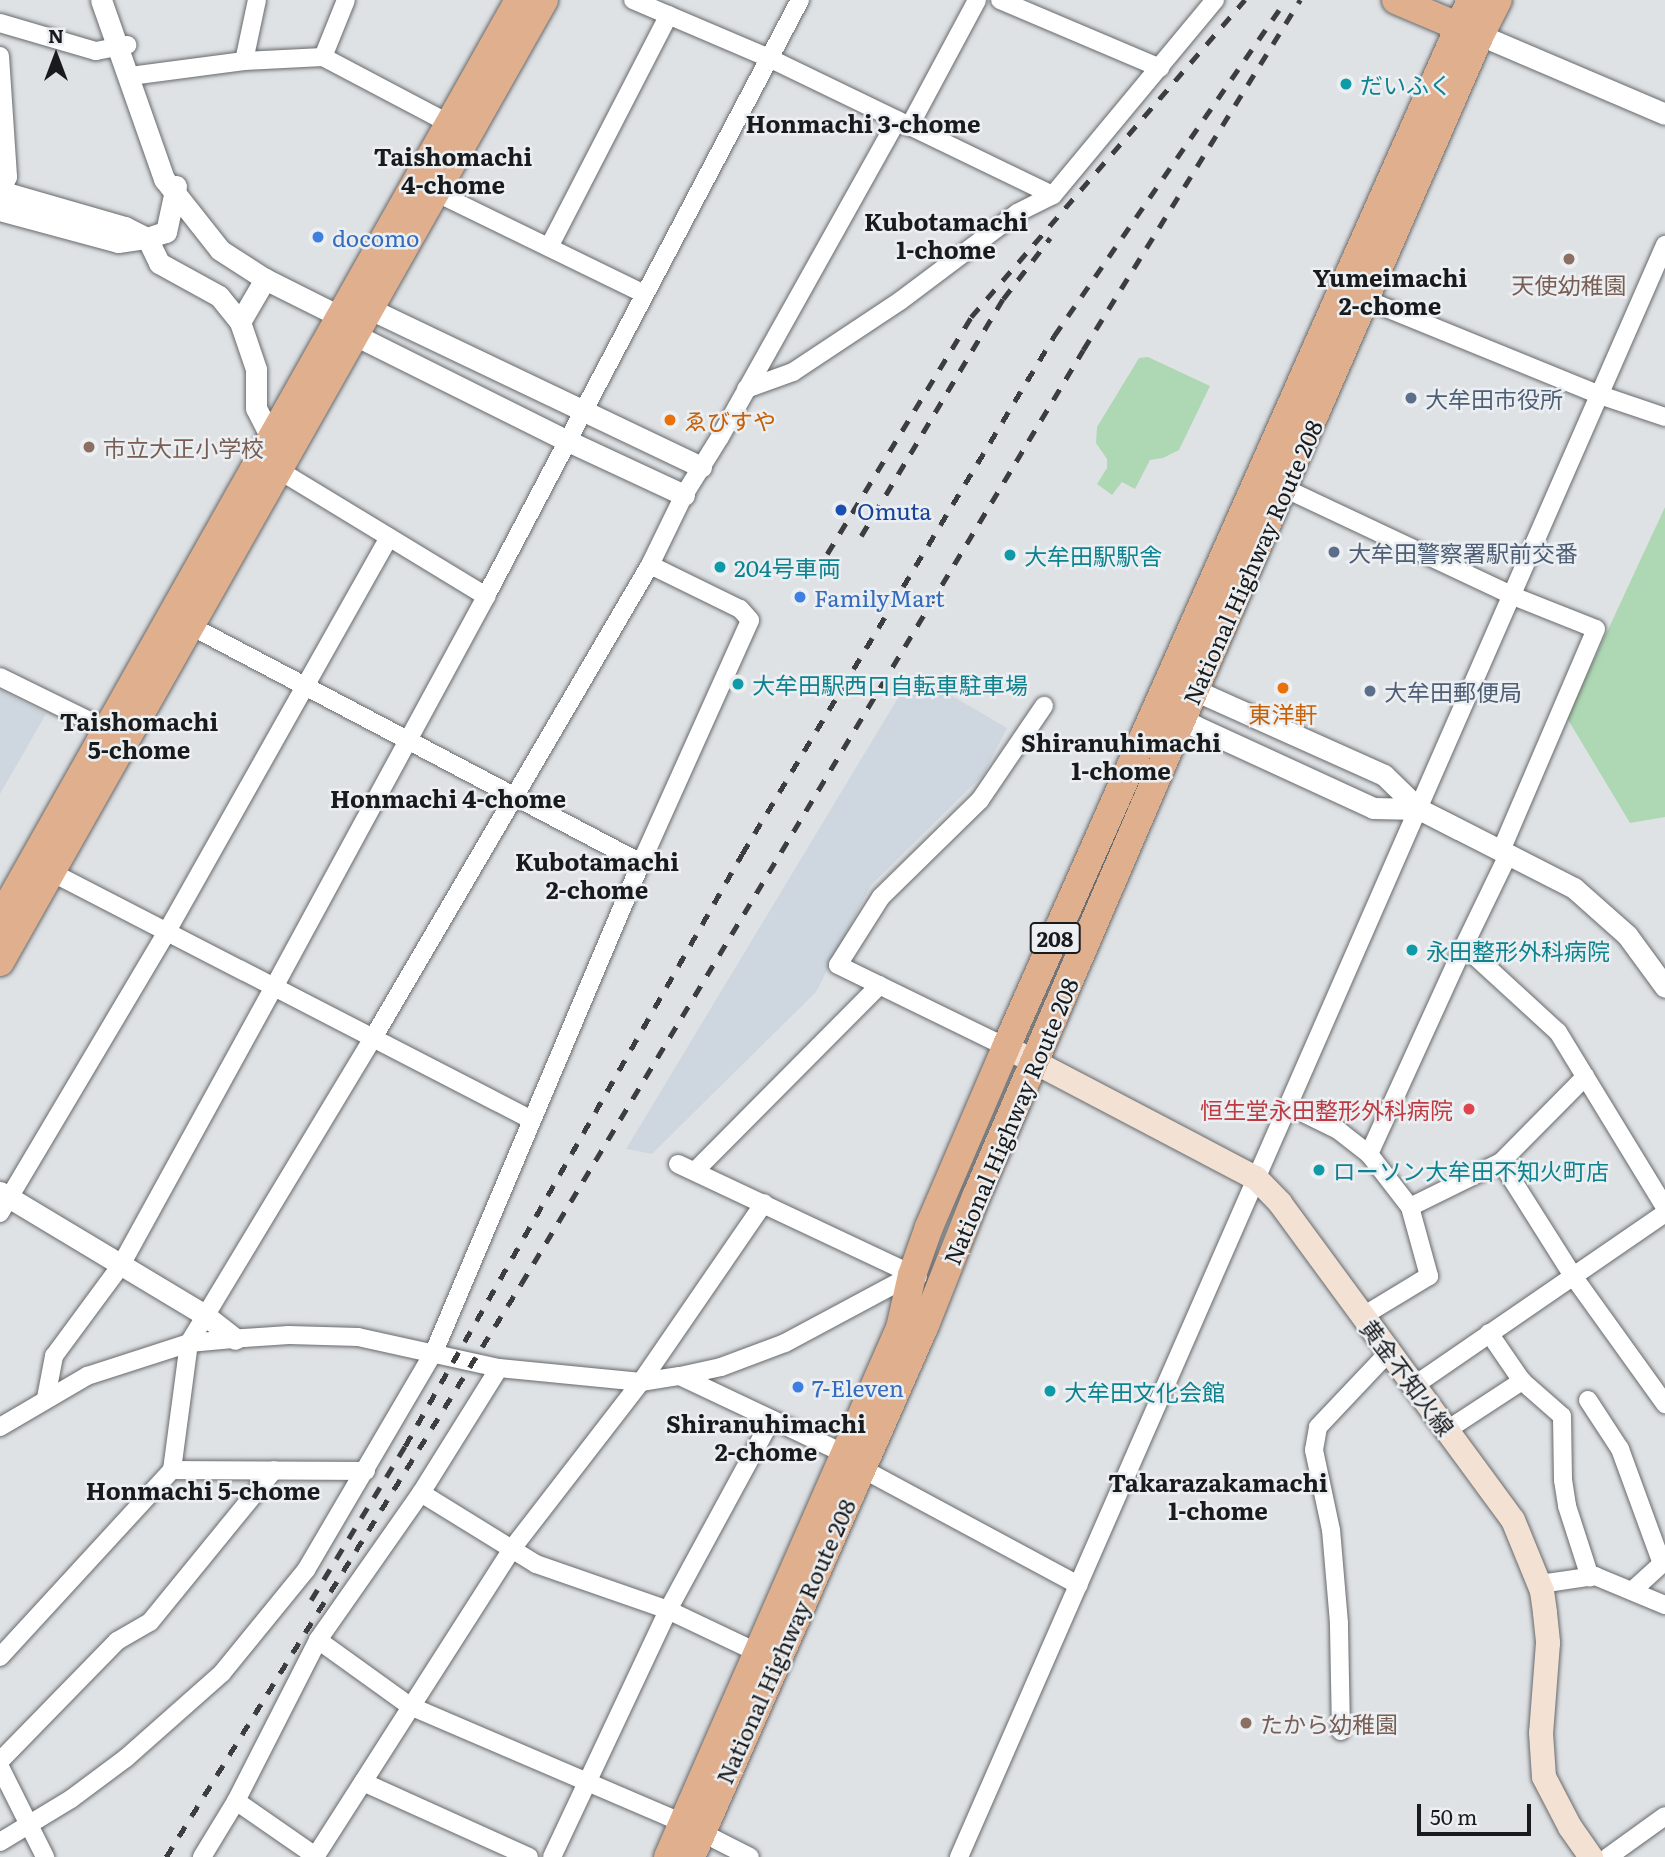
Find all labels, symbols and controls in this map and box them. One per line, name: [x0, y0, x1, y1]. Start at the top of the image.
north arrow: [21, 21, 91, 91]
text: N: [48, 21, 64, 49]
place label: だいふく: [1360, 70, 1452, 98]
marker: だいふく: [1338, 76, 1354, 92]
district label: Honmachi 3-chome: [745, 109, 981, 137]
district label: Taishomachi 4-chome: [374, 142, 532, 198]
district label: Kubotamachi 1-chome: [864, 207, 1028, 263]
place label: docomo: [332, 223, 420, 251]
marker: docomo: [310, 229, 326, 245]
marker: 天使幼稚園: [1561, 251, 1577, 267]
district label: Yumeimachi 2-chome: [1313, 263, 1467, 319]
place label: 天使幼稚園: [1512, 270, 1626, 298]
place label: 大牟田市役所: [1425, 384, 1563, 412]
marker: 大牟田市役所: [1403, 390, 1419, 406]
place label: ゑびすや: [684, 406, 776, 434]
marker: ゑびすや: [662, 412, 678, 428]
street label: National Highway Route 208: [1177, 415, 1327, 709]
place label: 市立大正小学校: [103, 433, 264, 461]
marker: 市立大正小学校: [81, 439, 97, 455]
place label: Omuta: [857, 496, 932, 524]
marker: Omuta: [831, 500, 851, 520]
place label: 大牟田警察署駅前交番: [1348, 538, 1578, 566]
place label: 大牟田駅駅舎: [1024, 541, 1162, 569]
marker: 大牟田警察署駅前交番: [1326, 544, 1342, 560]
marker: 大牟田駅駅舎: [1002, 547, 1018, 563]
place label: 204号車両: [734, 553, 841, 581]
marker: 204号車両: [712, 559, 728, 575]
place label: FamilyMart: [814, 583, 945, 611]
marker: FamilyMart: [792, 589, 808, 605]
place label: 大牟田駅西口自転車駐車場: [752, 670, 1028, 698]
marker: 大牟田駅西口自転車駐車場: [730, 676, 746, 692]
place label: 大牟田郵便局: [1384, 677, 1522, 705]
marker: 東洋軒: [1275, 680, 1291, 696]
marker: 大牟田郵便局: [1362, 683, 1378, 699]
place label: 東洋軒: [1249, 699, 1317, 727]
district label: Taishomachi 5-chome: [60, 707, 218, 763]
district label: Shiranuhimachi 1-chome: [1021, 728, 1221, 784]
district label: Honmachi 4-chome: [330, 784, 566, 812]
district label: Kubotamachi 2-chome: [515, 847, 679, 903]
road number: 208: [1029, 920, 1081, 956]
place label: 永田整形外科病院: [1426, 936, 1610, 964]
marker: 永田整形外科病院: [1404, 942, 1420, 958]
street label: National Highway Route 208: [937, 973, 1083, 1269]
place label: 恒生堂永田整形外科病院: [1200, 1095, 1453, 1123]
marker: 恒生堂永田整形外科病院: [1459, 1099, 1479, 1119]
place label: ローソン大牟田不知火町店: [1333, 1156, 1609, 1184]
marker: ローソン大牟田不知火町店: [1311, 1162, 1327, 1178]
street label: 黄金不知火線: [1355, 1314, 1461, 1440]
place label: 7-Eleven: [812, 1373, 904, 1401]
place label: 大牟田文化会館: [1064, 1377, 1225, 1405]
marker: 7-Eleven: [790, 1379, 806, 1395]
marker: 大牟田文化会館: [1042, 1383, 1058, 1399]
district label: Shiranuhimachi 2-chome: [666, 1409, 866, 1465]
district label: Takarazakamachi 1-chome: [1108, 1468, 1328, 1524]
district label: Honmachi 5-chome: [86, 1476, 320, 1504]
street label: National Highway Route 208: [710, 1494, 860, 1788]
place label: たから幼稚園: [1260, 1709, 1398, 1737]
marker: たから幼稚園: [1238, 1715, 1254, 1731]
scale bar: [1420, 1790, 1534, 1834]
text: 50 m: [1430, 1800, 1477, 1831]

